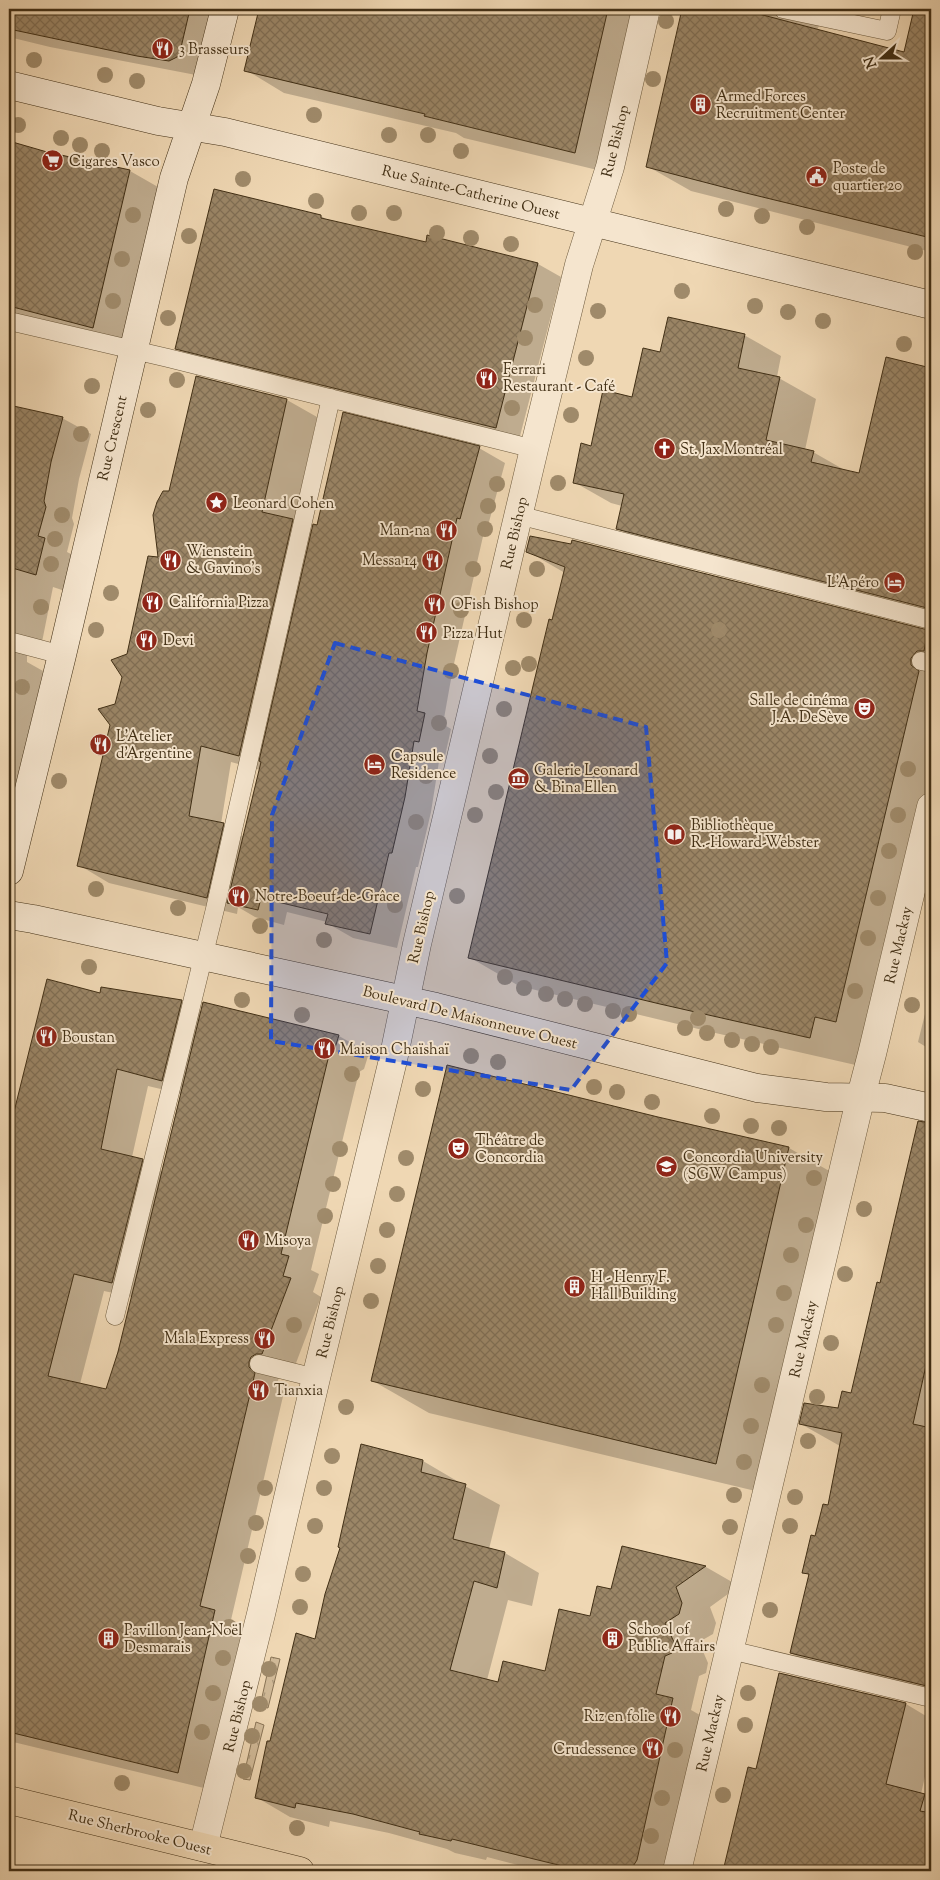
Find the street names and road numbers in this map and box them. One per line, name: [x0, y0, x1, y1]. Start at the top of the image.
street label: Rue Bishop: [597, 103, 636, 180]
street label: Rue Sainte-Catherine Ouest: [379, 161, 562, 226]
street label: Rue Crescent: [93, 394, 133, 483]
street label: Rue Bishop: [497, 495, 534, 572]
street label: Rue Bishop: [404, 889, 441, 966]
street label: Rue Mackay: [880, 904, 919, 986]
street label: Boulevard De Maisonneuve Ouest: [360, 982, 579, 1055]
street label: Rue Bishop: [312, 1284, 351, 1361]
street label: Rue Mackay: [785, 1298, 824, 1380]
street label: Rue Bishop: [219, 1678, 258, 1755]
street label: Rue Mackay: [692, 1692, 731, 1774]
street label: Rue Sherbrooke Ouest: [66, 1805, 213, 1861]

